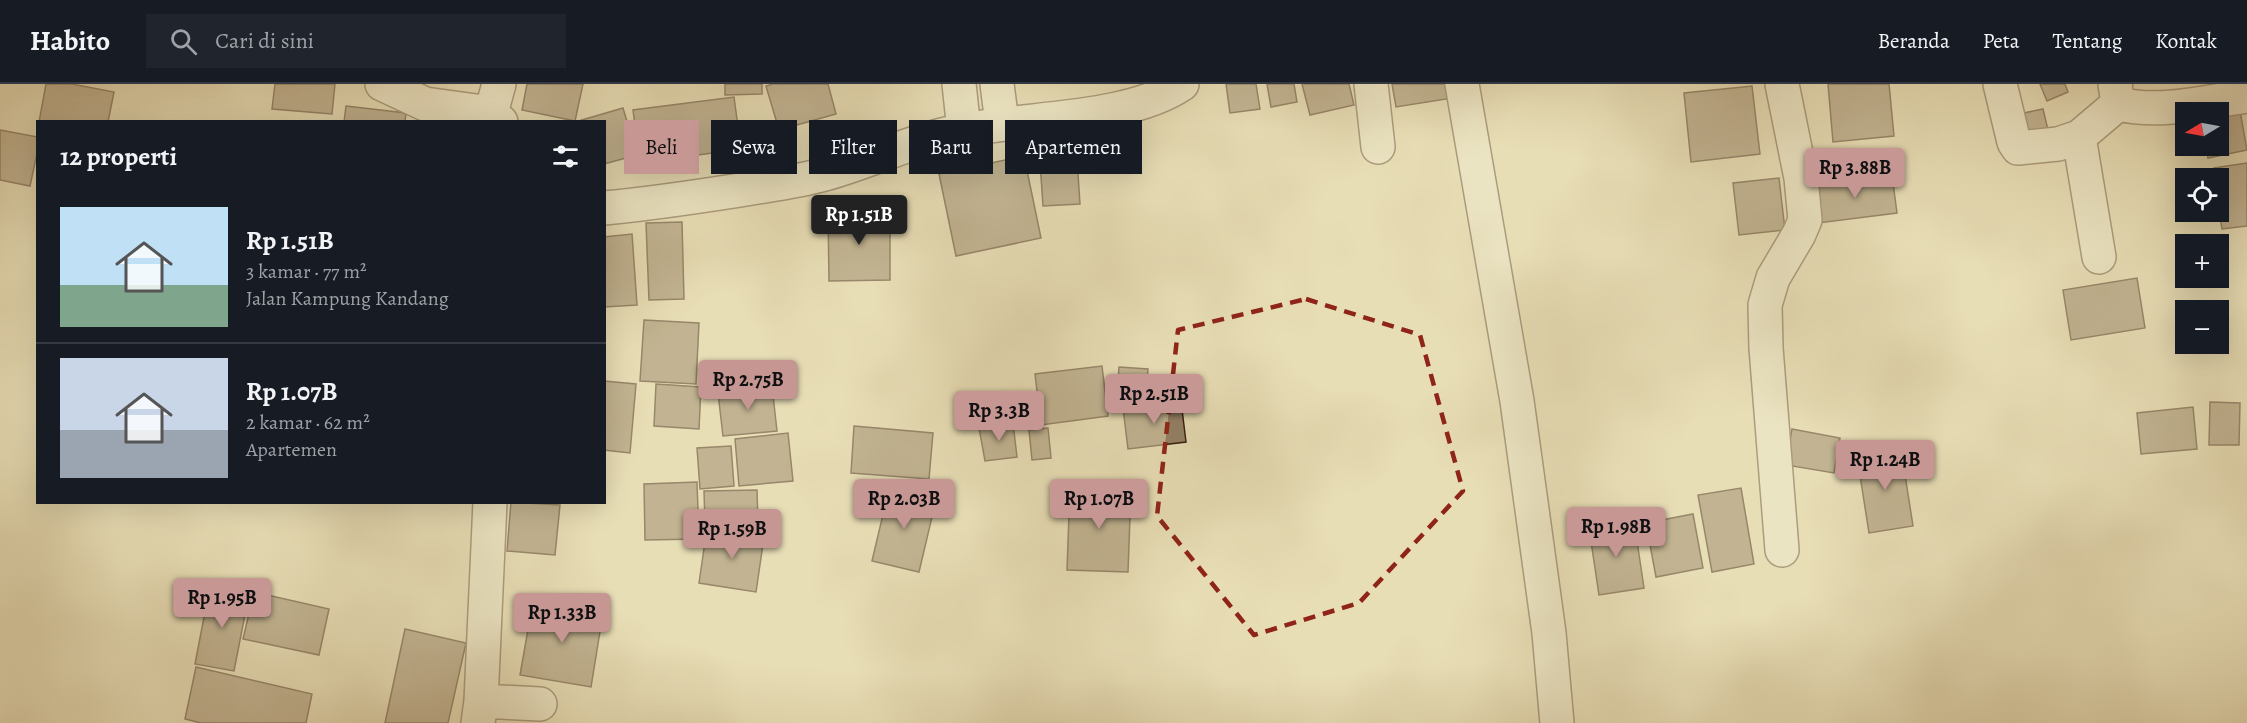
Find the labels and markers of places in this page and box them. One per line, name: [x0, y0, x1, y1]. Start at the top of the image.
pin: Rp 3.88B: [1793, 148, 1917, 199]
pin: Rp 1.51B: [797, 195, 921, 246]
pin: Rp 2.75B: [686, 360, 810, 411]
pin: Rp 2.51B: [1092, 374, 1216, 425]
pin: Rp 3.3B: [944, 391, 1054, 442]
pin: Rp 1.24B: [1823, 440, 1947, 491]
pin: Rp 2.03B: [842, 479, 966, 530]
pin: Rp 1.07B: [1037, 479, 1161, 530]
pin: Rp 1.98B: [1554, 507, 1678, 558]
pin: Rp 1.59B: [670, 509, 794, 560]
pin: Rp 1.95B: [160, 578, 284, 629]
pin: Rp 1.33B: [500, 593, 624, 644]

